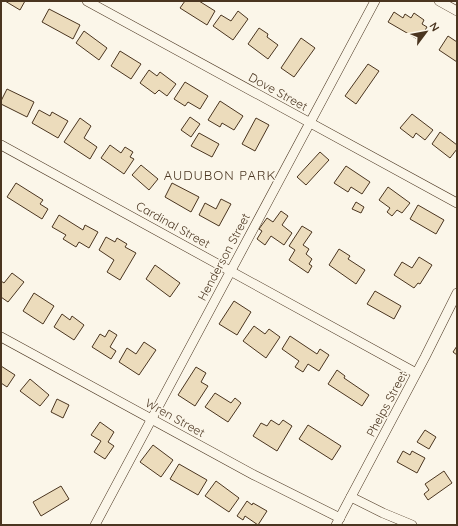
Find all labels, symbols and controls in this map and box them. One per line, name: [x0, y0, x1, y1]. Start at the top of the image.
north arrow: [406, 12, 446, 52]
text: N: [426, 20, 443, 34]
street label: Dove Street: [246, 69, 310, 114]
district label: AUDUBON PARK: [164, 167, 276, 183]
street label: Cardinal Street: [134, 198, 213, 251]
street label: Henderson Street: [194, 210, 253, 303]
street label: Phelps Street: [363, 368, 410, 439]
street label: Wren Street: [143, 395, 208, 440]

